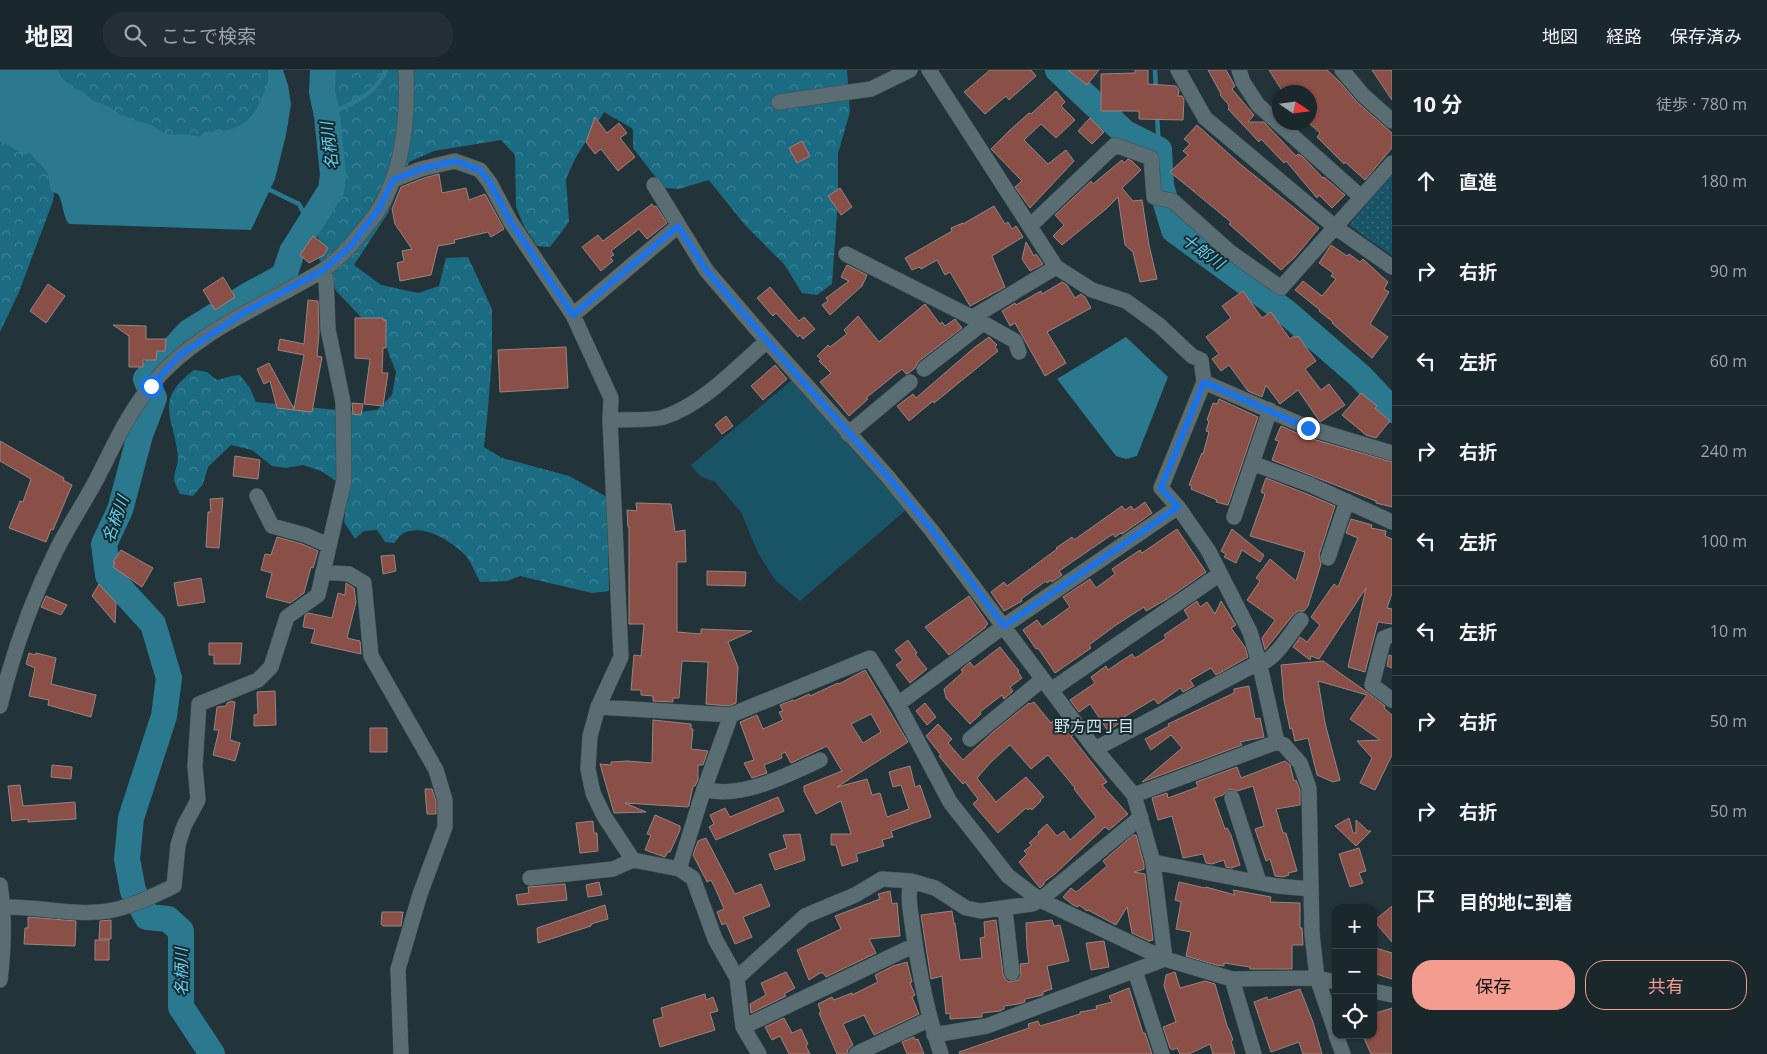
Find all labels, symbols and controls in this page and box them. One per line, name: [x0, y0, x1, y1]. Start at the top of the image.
search box: [103, 12, 453, 57]
text: 地図: [25, 19, 73, 52]
icon: search: [121, 21, 149, 49]
text: ここで検索: [161, 23, 256, 49]
text: 地図: [1542, 24, 1578, 48]
text: 経路: [1606, 24, 1642, 48]
text: 保存済み: [1670, 24, 1742, 48]
north arrow: [1272, 85, 1317, 130]
text: 10 分: [1412, 90, 1462, 118]
text: 徒歩 · 780 m: [1656, 93, 1747, 115]
water label: 名柄川: [315, 119, 343, 171]
icon: ahead: [1412, 167, 1440, 195]
text: 直進: [1459, 169, 1497, 195]
text: 180 m: [1701, 170, 1747, 192]
water label: 十郎川: [1177, 228, 1230, 275]
icon: right: [1412, 257, 1440, 285]
text: 右折: [1459, 259, 1497, 285]
text: 90 m: [1710, 260, 1747, 282]
icon: left: [1412, 347, 1440, 375]
text: 左折: [1459, 349, 1497, 375]
text: 60 m: [1710, 350, 1747, 372]
route start: [140, 375, 163, 398]
route end: [1297, 417, 1320, 440]
icon: right: [1412, 437, 1440, 465]
text: 右折: [1459, 439, 1497, 465]
text: 240 m: [1701, 440, 1747, 462]
water label: 名柄川: [96, 491, 134, 545]
icon: left: [1412, 527, 1440, 555]
text: 左折: [1459, 529, 1497, 555]
text: 100 m: [1701, 530, 1747, 552]
icon: left: [1412, 617, 1440, 645]
text: 左折: [1459, 619, 1497, 645]
text: 10 m: [1710, 620, 1747, 642]
icon: right: [1412, 707, 1440, 735]
text: 右折: [1459, 709, 1497, 735]
text: 50 m: [1710, 710, 1747, 732]
district label: 野方四丁目: [1054, 715, 1134, 737]
icon: right: [1412, 797, 1440, 825]
text: 右折: [1459, 799, 1497, 825]
text: 50 m: [1710, 800, 1747, 822]
icon: arrive: [1412, 887, 1440, 915]
text: 目的地に到着: [1459, 889, 1573, 915]
map controls: [1332, 904, 1377, 1039]
button: +: [1332, 904, 1377, 949]
water label: 名柄川: [170, 946, 192, 996]
button: −: [1332, 949, 1377, 994]
button: 保存: [1412, 960, 1575, 1010]
button: 共有: [1585, 960, 1747, 1010]
button: locate: [1332, 994, 1377, 1039]

